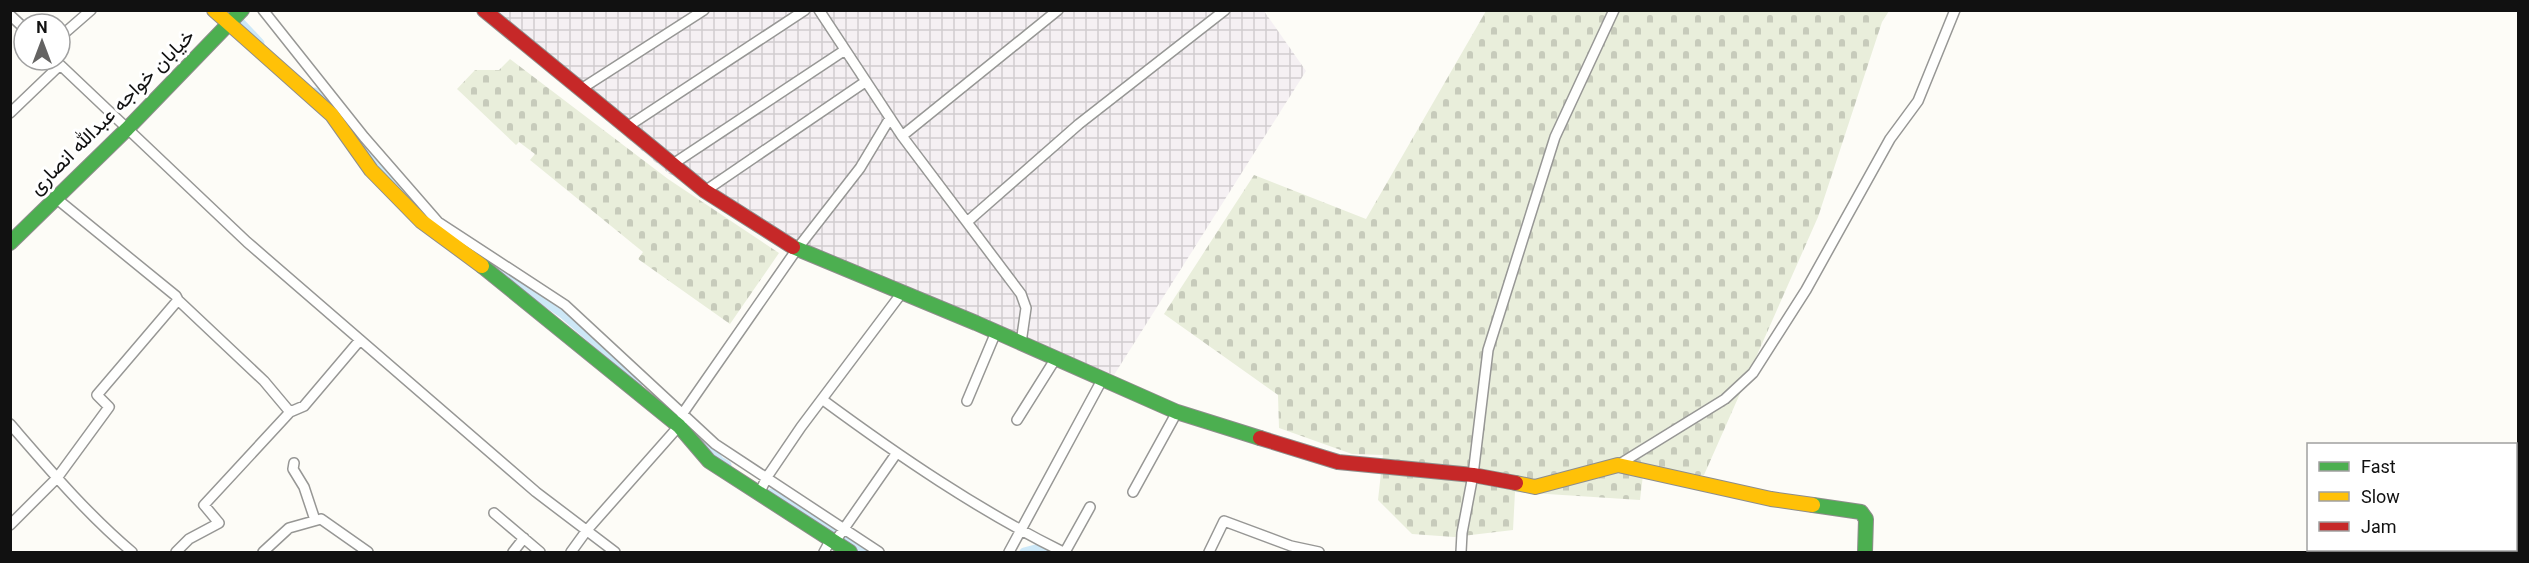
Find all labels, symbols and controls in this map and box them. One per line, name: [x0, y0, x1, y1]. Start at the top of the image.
north arrow: [12, 12, 72, 72]
text: N: [36, 17, 48, 42]
street label: خیابان خواجه عبدالله انصاری: [22, 22, 204, 204]
legend: [2307, 443, 2517, 551]
text: Fast: [2361, 455, 2396, 483]
text: Slow: [2361, 485, 2400, 513]
text: Jam: [2361, 515, 2397, 543]

